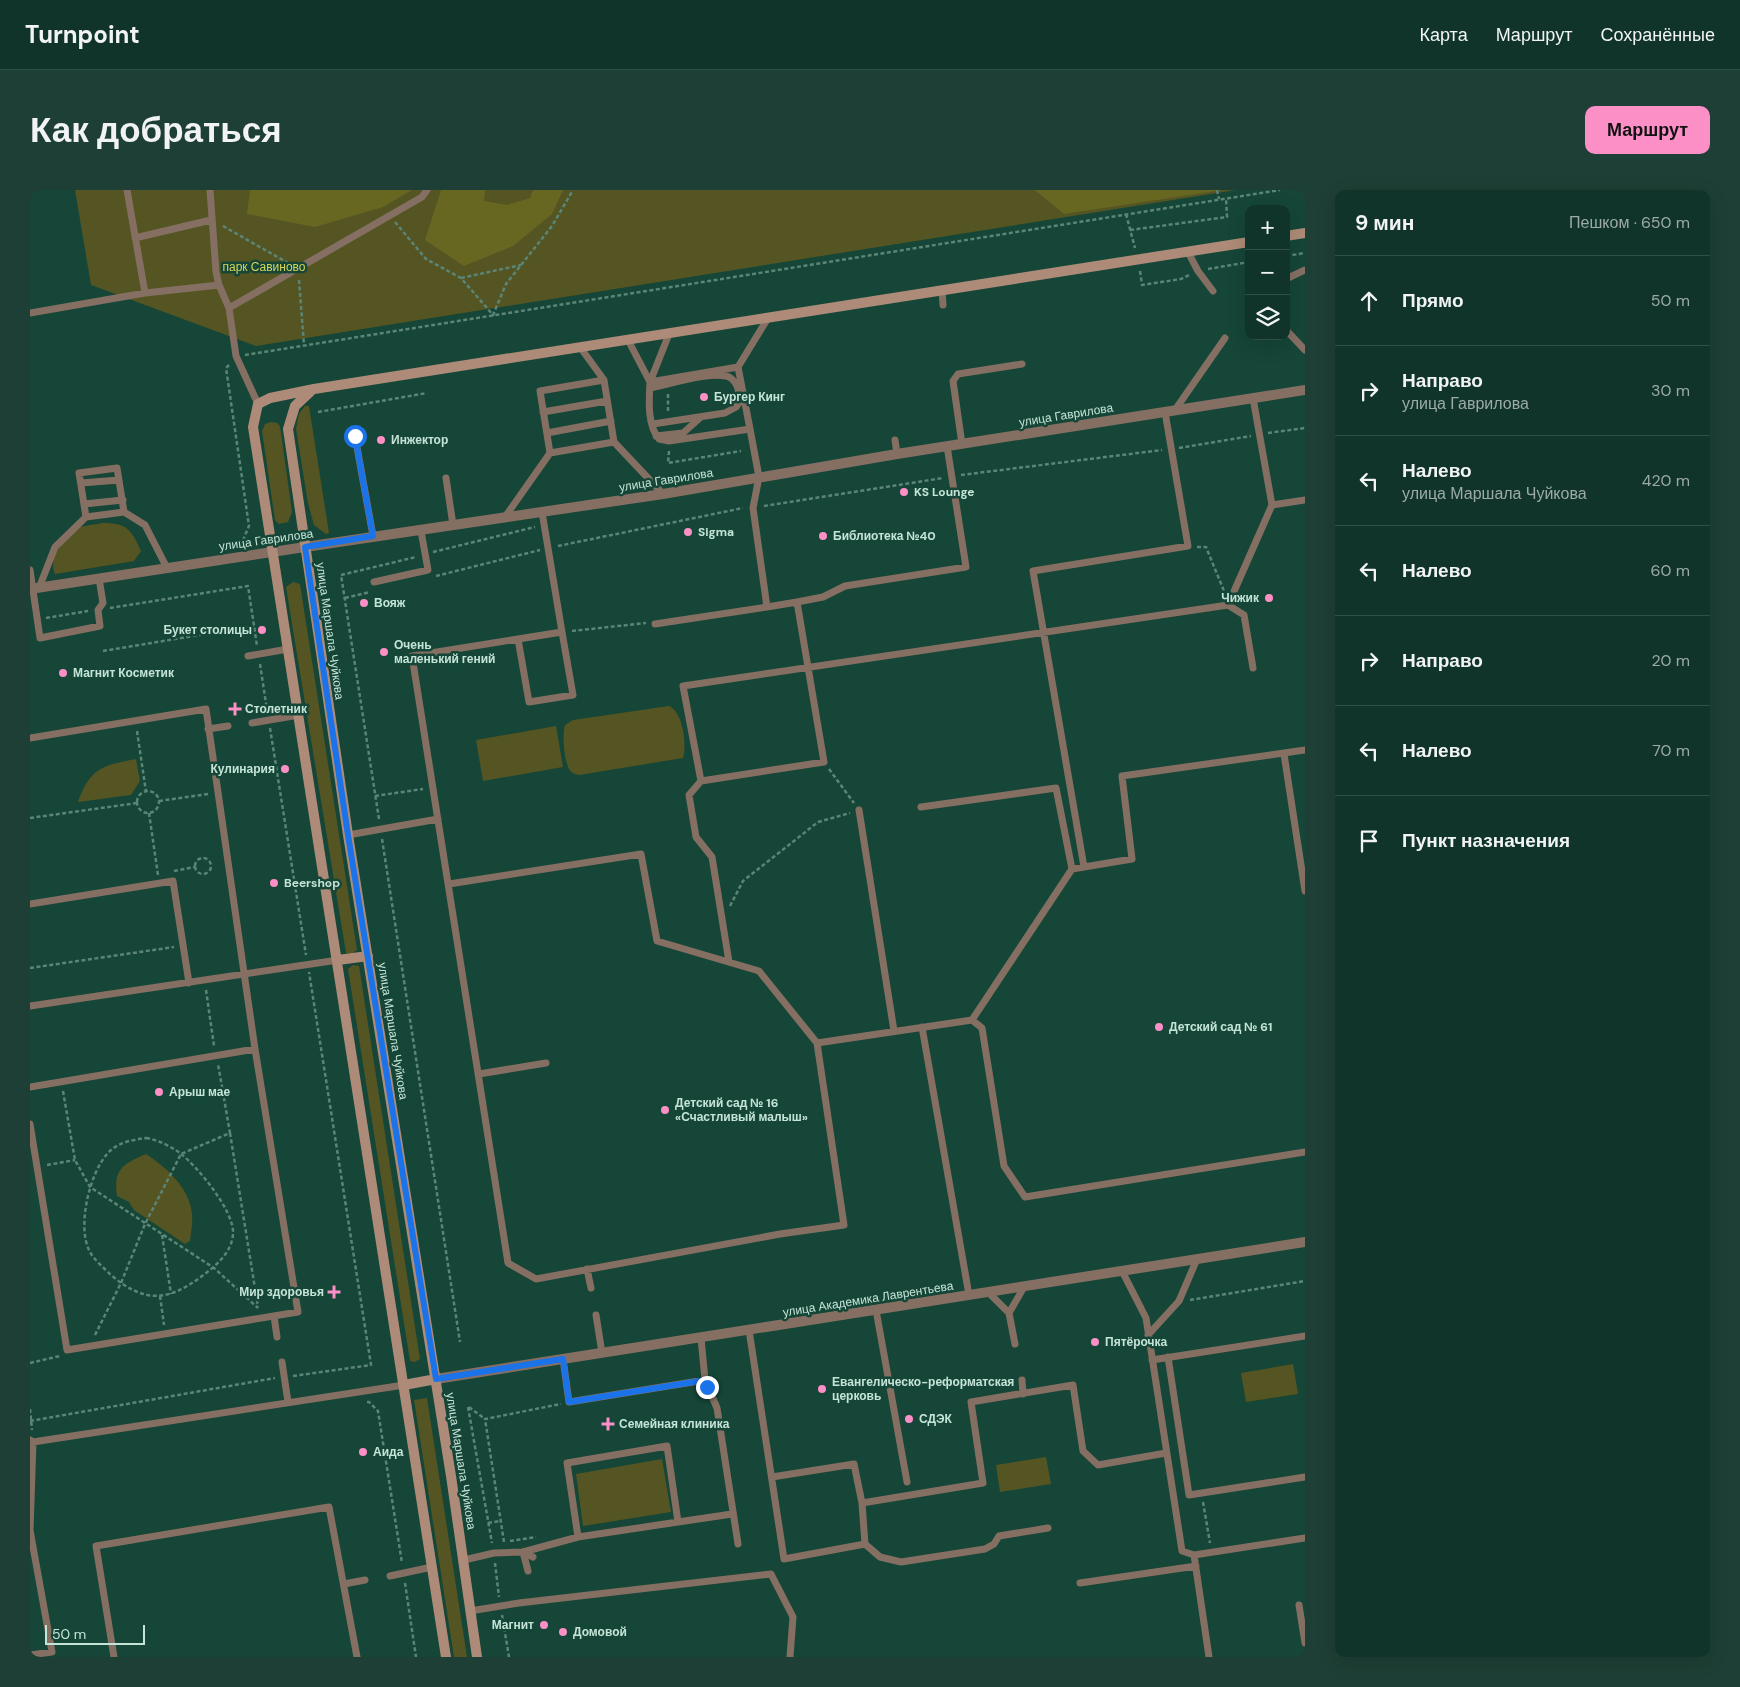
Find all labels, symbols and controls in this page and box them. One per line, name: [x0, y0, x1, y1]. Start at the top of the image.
text: Turnpoint: [25, 19, 140, 50]
text: Карта: [1420, 23, 1468, 47]
text: Маршрут: [1496, 23, 1572, 47]
text: Сохранённые: [1600, 23, 1715, 47]
button: Маршрут: [1585, 106, 1710, 154]
text: Как добраться: [30, 107, 282, 153]
map controls: [1245, 205, 1290, 340]
button: +: [1245, 205, 1290, 250]
text: 9 мин: [1355, 209, 1414, 237]
text: Пешком · 650 m: [1569, 212, 1690, 233]
button: −: [1245, 250, 1290, 295]
park label: парк Савиново: [222, 259, 306, 275]
icon: ahead: [1355, 287, 1383, 315]
text: Прямо: [1402, 288, 1464, 313]
text: 50 m: [1651, 290, 1690, 311]
button: layers: [1245, 295, 1290, 340]
text: Направо: [1402, 368, 1483, 393]
icon: right: [1355, 377, 1383, 405]
text: 30 m: [1651, 380, 1690, 401]
place label: Бургер Кинг: [714, 389, 785, 405]
marker: Бургер Кинг: [698, 391, 710, 403]
text: улица Гаврилова: [1402, 393, 1529, 414]
street label: улица Гаврилова: [1018, 400, 1115, 430]
route start: [344, 425, 367, 448]
place label: Инжектор: [391, 432, 448, 448]
marker: Инжектор: [375, 434, 387, 446]
text: Налево: [1402, 458, 1472, 483]
street label: улица Гаврилова: [618, 465, 715, 495]
icon: left: [1355, 467, 1383, 495]
text: 420 m: [1642, 470, 1690, 491]
text: улица Маршала Чуйкова: [1402, 483, 1587, 504]
place label: KS Lounge: [914, 484, 975, 500]
marker: KS Lounge: [898, 486, 910, 498]
place label: Sigma: [698, 524, 734, 540]
street label: улица Гаврилова: [218, 525, 315, 555]
marker: Sigma: [682, 526, 694, 538]
place label: Библиотека №40: [833, 528, 936, 544]
marker: Библиотека №40: [817, 530, 829, 542]
icon: left: [1355, 557, 1383, 585]
text: Налево: [1402, 558, 1472, 583]
text: 60 m: [1650, 560, 1690, 581]
street label: улица Маршала Чуйкова: [312, 561, 348, 701]
place label: Чижик: [1221, 590, 1260, 606]
marker: Чижик: [1263, 592, 1275, 604]
place label: Вояж: [374, 595, 406, 611]
marker: Вояж: [358, 597, 370, 609]
place label: Букет столицы: [164, 622, 252, 638]
marker: Букет столицы: [256, 624, 268, 636]
place label: Очень маленький гений: [394, 637, 495, 667]
marker: Очень маленький гений: [378, 646, 390, 658]
icon: right: [1355, 647, 1383, 675]
text: Направо: [1402, 648, 1483, 673]
text: 20 m: [1651, 650, 1690, 671]
place label: Магнит Косметик: [73, 665, 175, 681]
marker: Магнит Косметик: [57, 667, 69, 679]
place label: Столетник: [245, 701, 308, 717]
marker: Столетник: [229, 703, 241, 715]
icon: left: [1355, 737, 1383, 765]
text: Налево: [1402, 738, 1472, 763]
text: 70 m: [1652, 740, 1690, 761]
place label: Кулинария: [211, 761, 275, 777]
marker: Кулинария: [279, 763, 291, 775]
icon: arrive: [1355, 827, 1383, 855]
text: Пункт назначения: [1402, 828, 1570, 853]
place label: Beershop: [284, 875, 340, 891]
marker: Beershop: [268, 877, 280, 889]
street label: улица Маршала Чуйкова: [374, 961, 412, 1101]
place label: Детский сад № 61: [1169, 1019, 1272, 1035]
marker: Детский сад № 61: [1153, 1021, 1165, 1033]
place label: Арыш мае: [169, 1084, 230, 1100]
marker: Арыш мае: [153, 1086, 165, 1098]
place label: Детский сад № 16 «Счастливый малыш»: [675, 1095, 808, 1125]
marker: Детский сад № 16 «Счастливый малыш»: [659, 1104, 671, 1116]
street label: улица Академика Лаврентьева: [781, 1278, 955, 1320]
place label: Мир здоровья: [239, 1284, 324, 1300]
marker: Мир здоровья: [328, 1286, 340, 1298]
place label: Пятёрочка: [1105, 1334, 1168, 1350]
marker: Пятёрочка: [1089, 1336, 1101, 1348]
place label: Евангелическо-реформатская церковь: [832, 1374, 1014, 1404]
route end: [696, 1376, 719, 1399]
marker: Евангелическо-реформатская церковь: [816, 1383, 828, 1395]
street label: улица Маршала Чуйкова: [442, 1391, 480, 1531]
place label: СДЭК: [919, 1411, 953, 1427]
marker: СДЭК: [903, 1413, 915, 1425]
place label: Семейная клиника: [619, 1416, 730, 1432]
marker: Семейная клиника: [601, 1417, 615, 1431]
place label: Аида: [373, 1444, 404, 1460]
marker: Аида: [357, 1446, 369, 1458]
place label: Магнит: [492, 1617, 534, 1633]
marker: Магнит: [538, 1619, 550, 1631]
scale bar: [45, 1622, 145, 1645]
place label: Домовой: [573, 1624, 627, 1640]
text: 50 m: [52, 1625, 86, 1643]
marker: Домовой: [557, 1626, 569, 1638]

